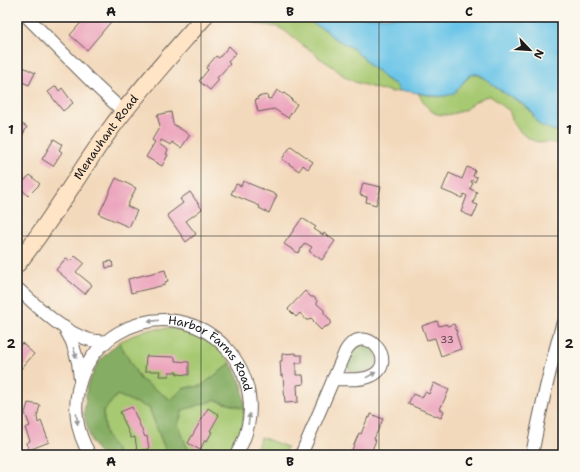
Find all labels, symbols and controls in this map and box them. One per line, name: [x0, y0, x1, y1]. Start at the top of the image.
text: A: [106, 3, 116, 20]
text: B: [286, 3, 294, 20]
text: C: [465, 3, 473, 20]
north arrow: [510, 30, 550, 70]
text: N: [530, 47, 547, 61]
street label: Menauhant Road: [70, 91, 142, 183]
text: 1: [8, 121, 14, 138]
text: 1: [566, 121, 572, 138]
street label: Harbor Farms Road: [167, 312, 256, 393]
one-way arrow: [147, 318, 159, 324]
house number: 33: [440, 333, 454, 346]
text: 2: [6, 335, 16, 352]
text: 2: [564, 335, 574, 352]
one-way arrow: [72, 347, 78, 359]
one-way arrow: [365, 371, 377, 378]
one-way arrow: [74, 413, 80, 425]
one-way arrow: [246, 413, 252, 425]
text: A: [106, 453, 116, 470]
text: B: [286, 453, 294, 470]
text: C: [465, 453, 473, 470]

